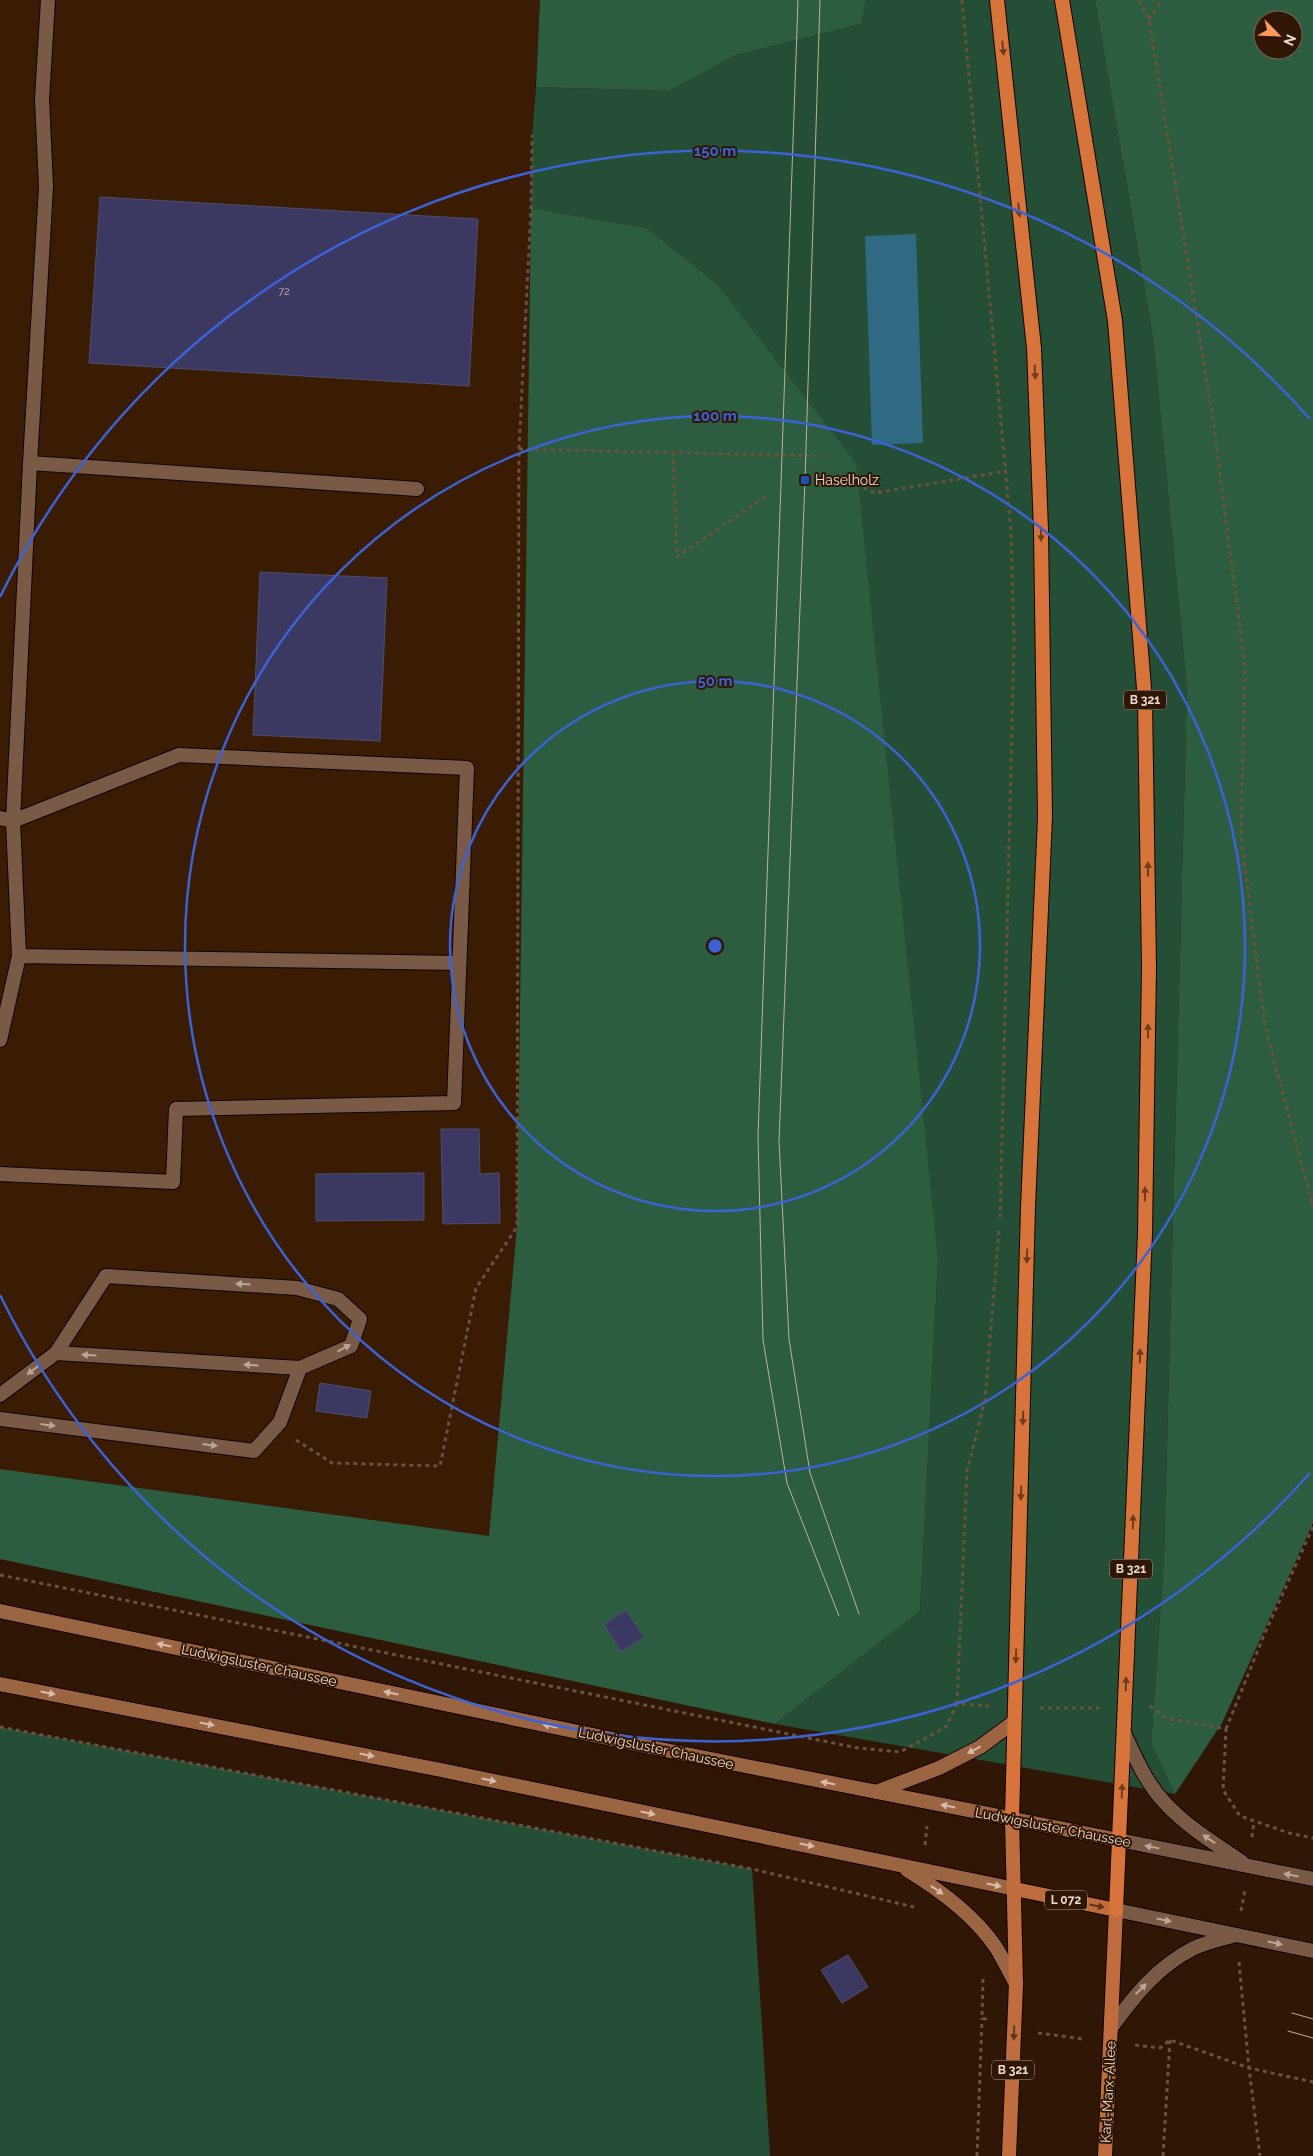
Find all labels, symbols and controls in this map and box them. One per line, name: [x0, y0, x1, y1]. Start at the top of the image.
north arrow: [1253, 10, 1303, 60]
text: N: [1280, 32, 1299, 48]
one-way arrow: [999, 41, 1007, 57]
text: 150 m: [694, 142, 736, 160]
one-way arrow: [1016, 202, 1024, 218]
house number: 72: [278, 285, 290, 298]
one-way arrow: [1031, 364, 1039, 380]
text: 100 m: [693, 407, 737, 425]
place label: Haselholz: [815, 472, 879, 488]
marker: Haselholz: [799, 474, 811, 486]
one-way arrow: [1038, 526, 1046, 542]
text: 50 m: [697, 672, 733, 690]
road number: B 321: [1124, 690, 1166, 710]
one-way arrow: [1144, 861, 1152, 877]
centre of rings: [706, 937, 724, 955]
one-way arrow: [1144, 1023, 1152, 1039]
one-way arrow: [1141, 1185, 1149, 1201]
one-way arrow: [1023, 1248, 1031, 1264]
one-way arrow: [235, 1280, 251, 1288]
one-way arrow: [336, 1344, 351, 1352]
one-way arrow: [1136, 1348, 1144, 1364]
one-way arrow: [81, 1351, 97, 1359]
one-way arrow: [243, 1360, 259, 1368]
one-way arrow: [27, 1365, 40, 1376]
one-way arrow: [1018, 1410, 1026, 1426]
one-way arrow: [41, 1421, 57, 1429]
one-way arrow: [202, 1441, 218, 1449]
one-way arrow: [1016, 1485, 1024, 1501]
one-way arrow: [1129, 1514, 1137, 1530]
road number: B 321: [1110, 1560, 1152, 1578]
one-way arrow: [156, 1641, 171, 1649]
street label: Ludwigsluster Chaussee: [180, 1641, 338, 1689]
one-way arrow: [1011, 1648, 1019, 1664]
one-way arrow: [1122, 1676, 1130, 1692]
one-way arrow: [40, 1689, 55, 1697]
one-way arrow: [384, 1689, 399, 1697]
one-way arrow: [200, 1720, 215, 1728]
one-way arrow: [543, 1722, 558, 1730]
street label: Ludwigsluster Chaussee: [577, 1724, 735, 1772]
one-way arrow: [967, 1746, 982, 1754]
one-way arrow: [359, 1752, 375, 1760]
one-way arrow: [481, 1776, 497, 1784]
one-way arrow: [820, 1778, 836, 1786]
one-way arrow: [1118, 1783, 1126, 1799]
one-way arrow: [939, 1802, 955, 1810]
street label: Ludwigsluster Chaussee: [974, 1804, 1132, 1850]
one-way arrow: [640, 1809, 656, 1817]
one-way arrow: [1202, 1834, 1215, 1844]
one-way arrow: [800, 1842, 816, 1850]
one-way arrow: [1145, 1843, 1160, 1851]
one-way arrow: [1283, 1871, 1298, 1879]
one-way arrow: [987, 1881, 1002, 1889]
one-way arrow: [930, 1885, 943, 1894]
road number: L 072: [1045, 1890, 1087, 1910]
one-way arrow: [1089, 1902, 1105, 1910]
one-way arrow: [1156, 1916, 1172, 1924]
one-way arrow: [1267, 1939, 1282, 1947]
one-way arrow: [1135, 1983, 1147, 1995]
one-way arrow: [1010, 2025, 1018, 2041]
street label: Karl-Marx-Allee: [1097, 2041, 1119, 2143]
road number: B 321: [992, 2060, 1034, 2080]

